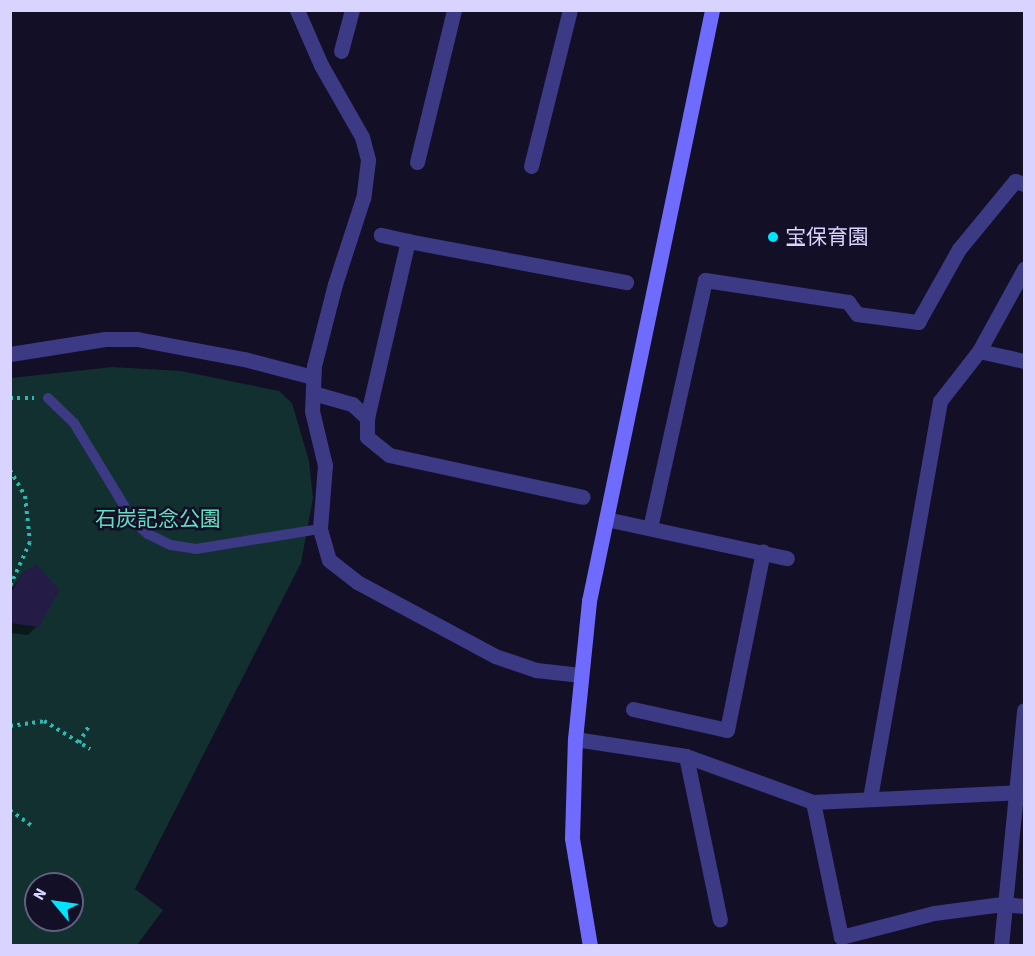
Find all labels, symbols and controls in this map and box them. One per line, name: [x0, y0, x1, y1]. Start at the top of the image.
place label: 宝保育園: [785, 224, 869, 250]
marker: 宝保育園: [766, 230, 780, 244]
park label: 石炭記念公園: [95, 506, 221, 532]
north arrow: [24, 872, 84, 932]
text: N: [28, 884, 52, 904]

